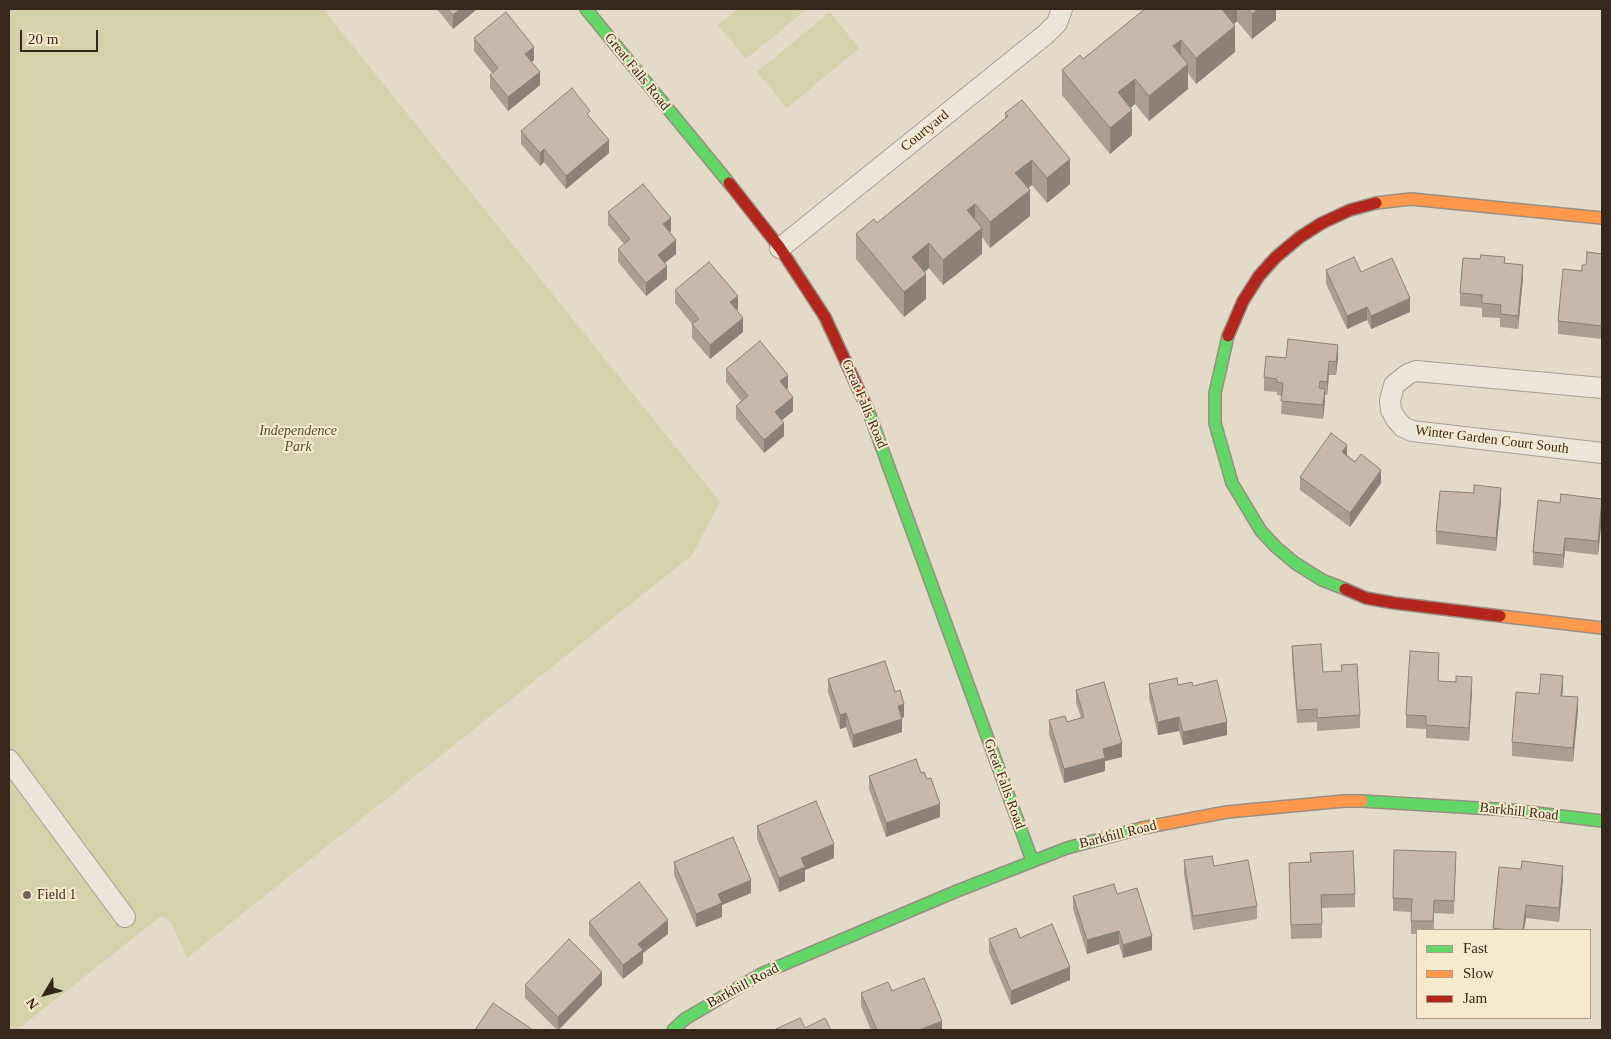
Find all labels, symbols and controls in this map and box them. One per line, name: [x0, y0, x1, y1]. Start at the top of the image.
scale bar: [22, 20, 100, 52]
street label: Great Falls Road: [601, 30, 673, 114]
text: 20 m: [28, 31, 58, 47]
street label: Courtyard: [898, 107, 952, 155]
street label: Great Falls Road: [838, 357, 890, 451]
street label: Winter Garden Court South: [1414, 422, 1570, 458]
park label: Independence Park: [259, 423, 337, 456]
street label: Great Falls Road: [980, 737, 1028, 831]
street label: Barkhill Road: [1479, 800, 1559, 824]
street label: Barkhill Road: [1078, 817, 1158, 853]
place label: Field 1: [37, 887, 76, 903]
marker: Field 1: [21, 889, 33, 901]
legend: [1416, 929, 1591, 1019]
text: Fast: [1463, 940, 1488, 956]
street label: Barkhill Road: [704, 960, 782, 1012]
text: Slow: [1463, 965, 1494, 981]
north arrow: [20, 969, 70, 1019]
text: Jam: [1463, 990, 1487, 1006]
text: N: [24, 995, 42, 1012]

